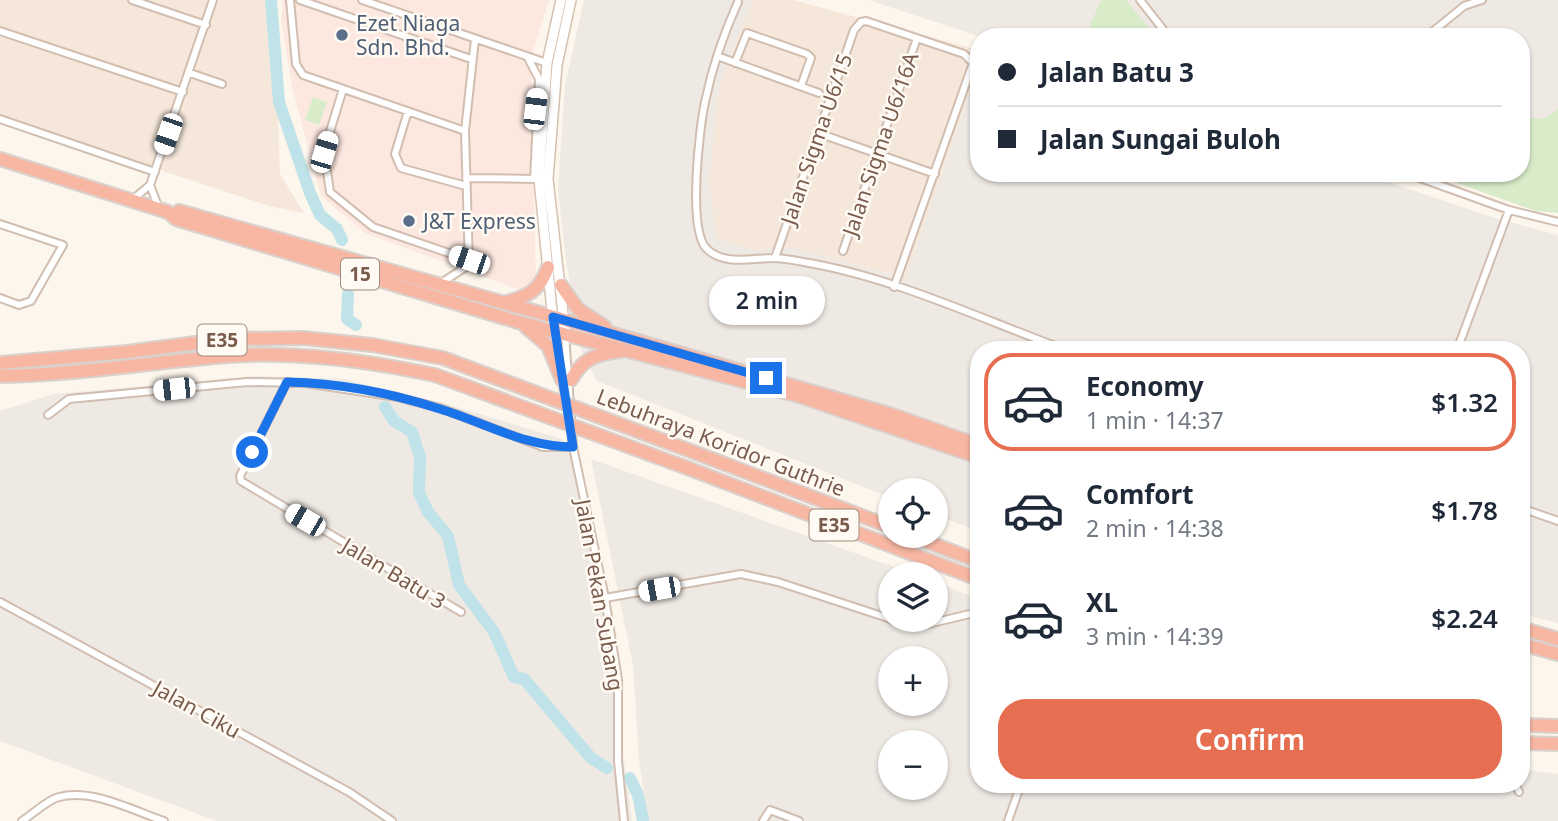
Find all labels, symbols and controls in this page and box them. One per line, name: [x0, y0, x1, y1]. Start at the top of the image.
place label: Ezet Niaga Sdn. Bhd.: [356, 9, 460, 61]
marker: Ezet Niaga Sdn. Bhd.: [334, 27, 350, 43]
street label: Jalan Sigma U6/16A: [835, 48, 925, 241]
street label: Jalan Sigma U6/15: [773, 50, 858, 230]
text: Jalan Batu 3: [1040, 54, 1194, 90]
car: [523, 87, 548, 131]
car: [152, 111, 185, 157]
text: Jalan Sungai Buloh: [1040, 121, 1281, 157]
car: [308, 129, 341, 175]
place label: J&T Express: [421, 207, 536, 235]
marker: J&T Express: [401, 213, 417, 229]
car: [446, 243, 493, 277]
road number: 15: [341, 258, 379, 290]
callout: 2 min: [708, 276, 824, 326]
text: 2 min: [736, 284, 798, 316]
road number: E35: [198, 324, 246, 356]
route end: [750, 362, 782, 394]
text: Economy: [1086, 368, 1204, 404]
icon: car: [1002, 371, 1065, 434]
car: [153, 376, 196, 402]
street label: Lebuhraya Koridor Guthrie: [593, 382, 849, 502]
text: $1.32: [1431, 384, 1498, 420]
text: 1 min · 14:37: [1086, 404, 1224, 436]
route start: [236, 436, 268, 468]
text: Comfort: [1086, 476, 1194, 512]
map controls: [878, 478, 948, 800]
button: locate: [878, 478, 948, 548]
icon: car: [1002, 479, 1065, 542]
text: $1.78: [1431, 492, 1498, 528]
street label: Jalan Pekan Subang: [569, 495, 631, 693]
car: [282, 500, 329, 540]
road number: E35: [810, 510, 858, 540]
text: 2 min · 14:38: [1086, 512, 1224, 544]
street label: Jalan Batu 3: [335, 530, 451, 615]
button: layers: [878, 562, 948, 632]
car: [637, 575, 682, 603]
text: XL: [1086, 584, 1118, 620]
icon: car: [1002, 587, 1065, 650]
text: $2.24: [1431, 600, 1498, 636]
text: 3 min · 14:39: [1086, 620, 1224, 652]
button: +: [878, 646, 948, 716]
street label: Jalan Ciku: [146, 673, 246, 745]
button: Confirm: [998, 699, 1502, 779]
button: −: [878, 730, 948, 800]

